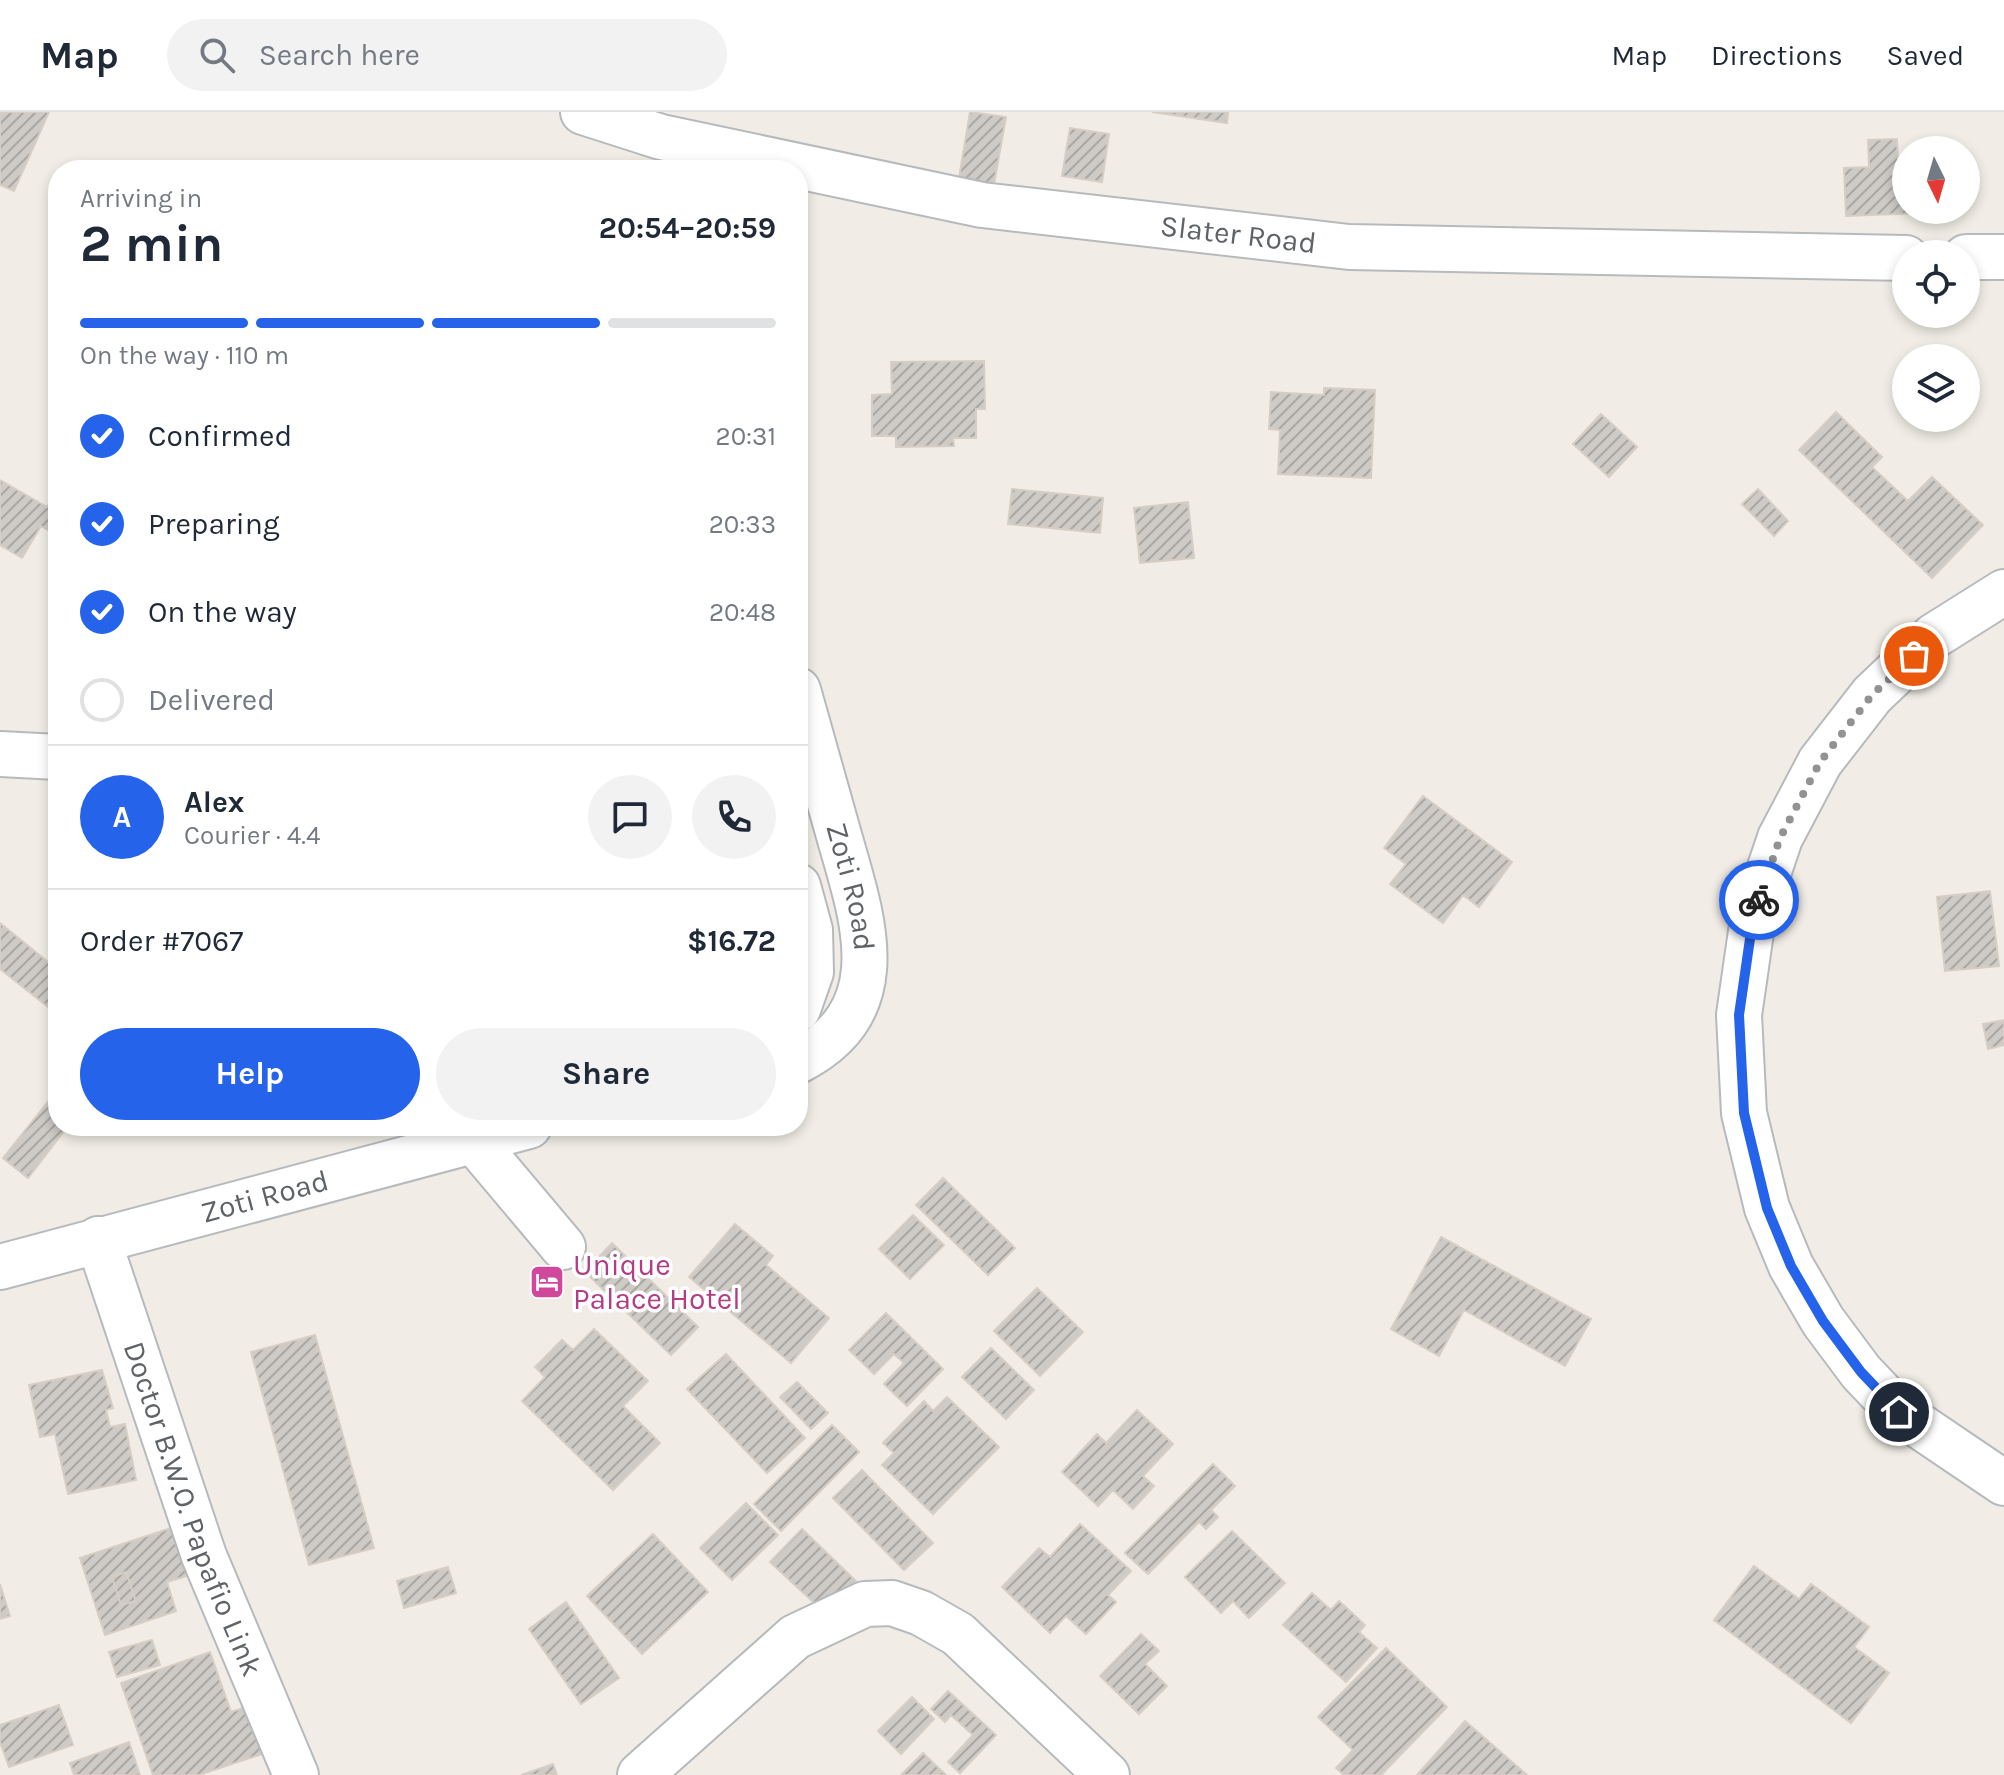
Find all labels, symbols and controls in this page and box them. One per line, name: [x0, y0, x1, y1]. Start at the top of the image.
search box: [167, 19, 727, 91]
text: Map: [40, 33, 119, 78]
icon: search: [195, 33, 239, 77]
text: Search here: [259, 37, 420, 73]
text: Map: [1612, 39, 1667, 72]
text: Directions: [1711, 39, 1843, 72]
text: Saved: [1887, 39, 1964, 72]
north arrow: [1892, 136, 1980, 224]
map controls: [1892, 136, 1980, 432]
text: Arriving in: [80, 183, 202, 214]
street label: Slater Road: [1158, 208, 1318, 261]
text: 20:54–20:59: [599, 210, 776, 246]
text: 2 min: [80, 213, 223, 274]
button: locate: [1892, 240, 1980, 328]
text: On the way · 110 m: [80, 340, 289, 371]
button: layers: [1892, 344, 1980, 432]
icon: check: [80, 414, 124, 458]
text: Confirmed: [148, 418, 292, 454]
text: 20:31: [716, 421, 776, 452]
icon: check: [80, 502, 124, 546]
text: Preparing: [148, 506, 280, 542]
text: 20:33: [709, 509, 776, 540]
icon: check: [80, 590, 124, 634]
text: On the way: [148, 594, 297, 630]
text: 20:48: [709, 597, 776, 628]
pin: [1880, 622, 1948, 690]
icon: bag: [1892, 634, 1936, 678]
text: Delivered: [148, 682, 275, 718]
button: chat: [588, 775, 672, 859]
button: phone: [692, 775, 776, 859]
text: Alex: [184, 784, 244, 820]
text: A: [113, 799, 131, 835]
street label: Zoti Road: [818, 819, 883, 952]
text: Courier · 4.4: [184, 820, 320, 851]
courier: [1719, 860, 1799, 940]
icon: bike: [1737, 878, 1781, 922]
text: Order #7067: [80, 923, 243, 959]
text: $16.72: [687, 923, 776, 959]
button: Help: [80, 1028, 420, 1120]
button: Share: [436, 1028, 776, 1120]
street label: Zoti Road: [197, 1162, 333, 1231]
place label: Unique Palace Hotel: [573, 1247, 741, 1317]
hotel icon: Unique Palace Hotel: [528, 1263, 566, 1301]
street label: Doctor B.W.O. Papafio Link: [116, 1337, 270, 1681]
pin: [1865, 1378, 1933, 1446]
icon: home: [1877, 1390, 1921, 1434]

